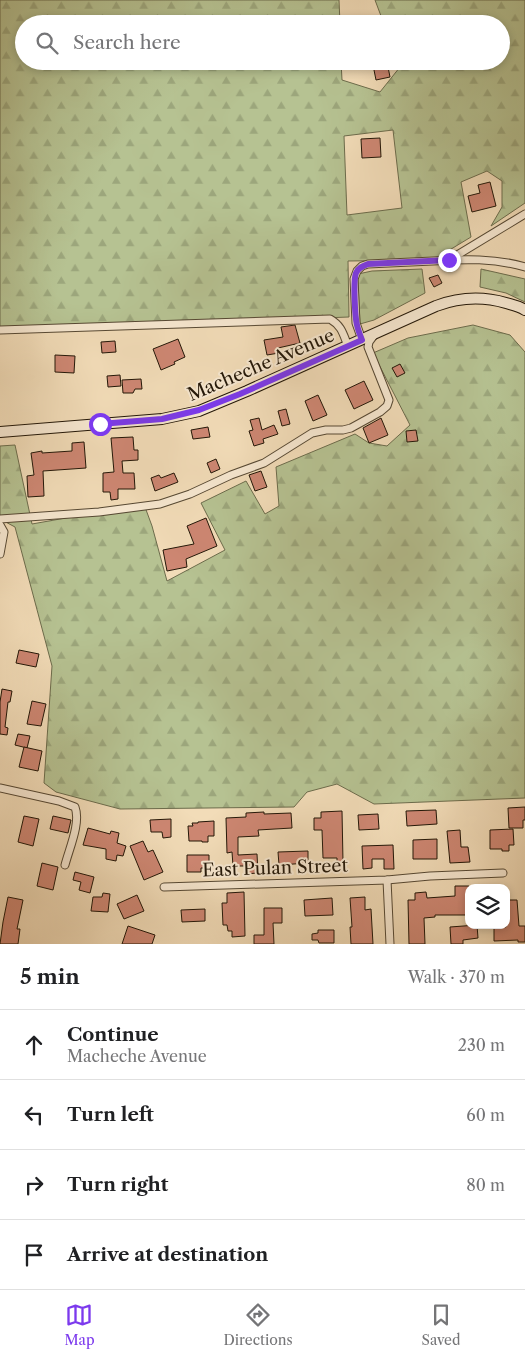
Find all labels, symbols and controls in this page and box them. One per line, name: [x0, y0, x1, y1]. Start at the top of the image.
search box: [15, 15, 510, 70]
icon: search: [33, 29, 61, 57]
text: Search here: [73, 31, 181, 54]
route end: [438, 249, 461, 272]
street label: Macheche Avenue: [184, 324, 338, 406]
route start: [89, 413, 112, 436]
street label: East Pulan Street: [202, 854, 349, 882]
map controls: [465, 884, 510, 929]
button: layers: [465, 884, 510, 929]
text: 5 min: [20, 964, 80, 989]
text: Walk · 370 m: [408, 967, 505, 987]
text: Continue: [67, 1023, 159, 1046]
icon: ahead: [20, 1031, 48, 1059]
text: 230 m: [458, 1035, 505, 1055]
text: Macheche Avenue: [67, 1046, 207, 1066]
icon: left: [20, 1101, 48, 1129]
text: Turn left: [67, 1103, 154, 1126]
text: 60 m: [466, 1105, 505, 1125]
icon: right: [20, 1171, 48, 1199]
text: Turn right: [67, 1173, 168, 1196]
text: 80 m: [466, 1175, 505, 1195]
icon: arrive: [20, 1241, 48, 1269]
text: Arrive at destination: [67, 1243, 268, 1266]
tab: Map: [64, 1301, 95, 1349]
tab: Directions: [223, 1301, 293, 1349]
tab: Saved: [422, 1301, 460, 1349]

